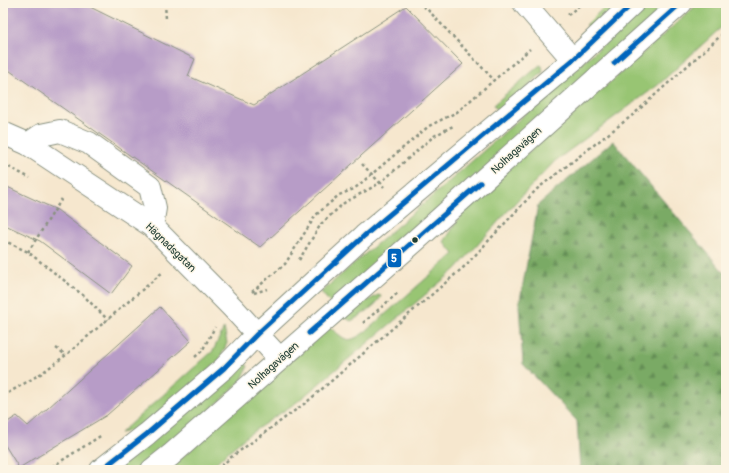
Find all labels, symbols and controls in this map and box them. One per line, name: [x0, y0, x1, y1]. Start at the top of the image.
street label: Nolhagavägen: [488, 124, 544, 177]
street label: Hägnadsgatan: [143, 220, 199, 275]
unlabelled marker: [410, 235, 420, 245]
line badge: 5: [387, 248, 402, 268]
text: 5: [391, 252, 397, 265]
street label: Nolhagavägen: [245, 339, 301, 392]

